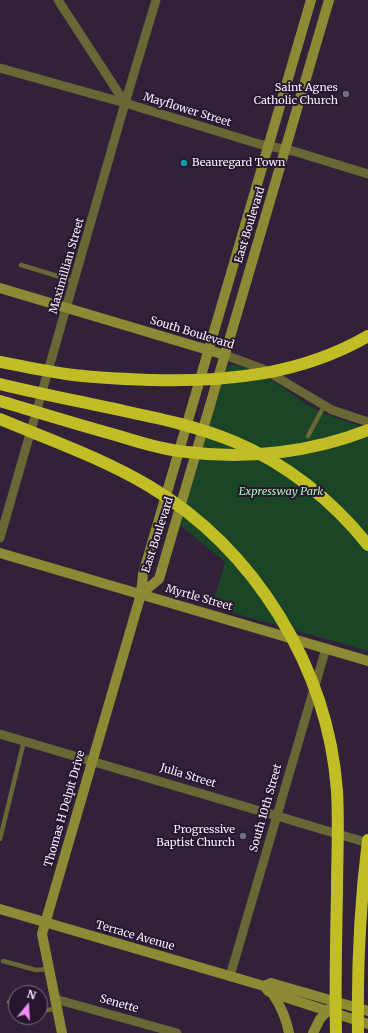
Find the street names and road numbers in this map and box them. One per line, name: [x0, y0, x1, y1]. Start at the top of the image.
street label: Mayflower Street: [141, 90, 233, 130]
street label: East Boulevard: [232, 185, 268, 265]
street label: Maximillian Street: [47, 217, 87, 315]
street label: South Boulevard: [148, 314, 236, 352]
street label: East Boulevard: [140, 495, 176, 575]
street label: Myrtle Street: [164, 582, 234, 614]
street label: Thomas H Delpit Drive: [42, 749, 88, 869]
street label: Julia Street: [159, 761, 217, 791]
street label: South 10th Street: [247, 762, 285, 854]
street label: Terrace Avenue: [94, 918, 176, 954]
street label: Senette: [98, 992, 140, 1016]

